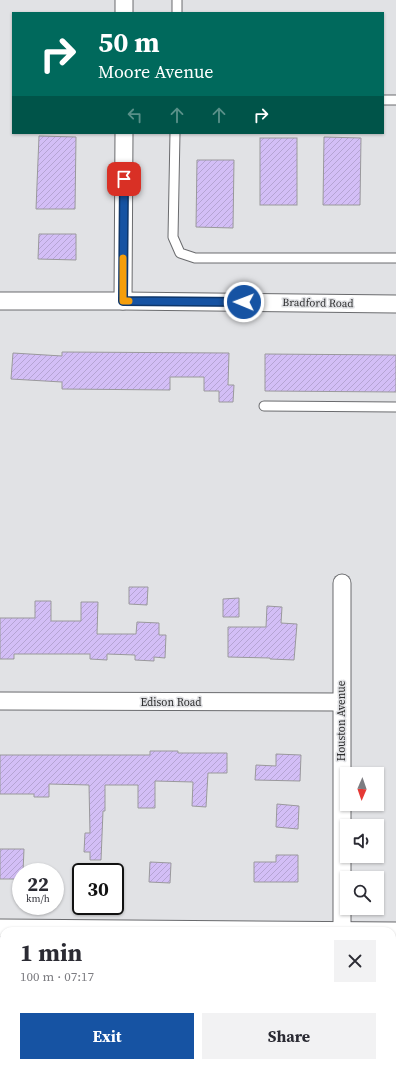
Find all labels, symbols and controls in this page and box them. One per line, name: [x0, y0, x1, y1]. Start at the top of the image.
text: 50 m: [98, 23, 160, 61]
icon: right: [32, 28, 84, 80]
text: Moore Avenue: [98, 59, 214, 84]
icon: left: [124, 104, 146, 126]
icon: ahead: [166, 104, 188, 126]
icon: ahead: [208, 104, 230, 126]
icon: right: [250, 104, 272, 126]
pin: [107, 162, 141, 196]
icon: arrive: [113, 168, 135, 190]
position arrow: [223, 281, 265, 323]
street label: Bradford Road: [282, 295, 355, 311]
street label: Houston Avenue: [334, 680, 349, 761]
street label: Edison Road: [140, 695, 202, 710]
north arrow: [340, 767, 384, 811]
map controls: [340, 767, 384, 915]
button: sound: [340, 819, 384, 863]
speed limit sign: 30: [72, 863, 124, 915]
text: 22: [27, 870, 49, 898]
button: search: [340, 871, 384, 915]
text: km/h: [26, 892, 50, 905]
text: 1 min: [20, 936, 82, 969]
button: close: [334, 940, 376, 982]
text: 100 m · 07:17: [20, 968, 94, 985]
button: Exit: [20, 1013, 194, 1059]
button: Share: [202, 1013, 376, 1059]

